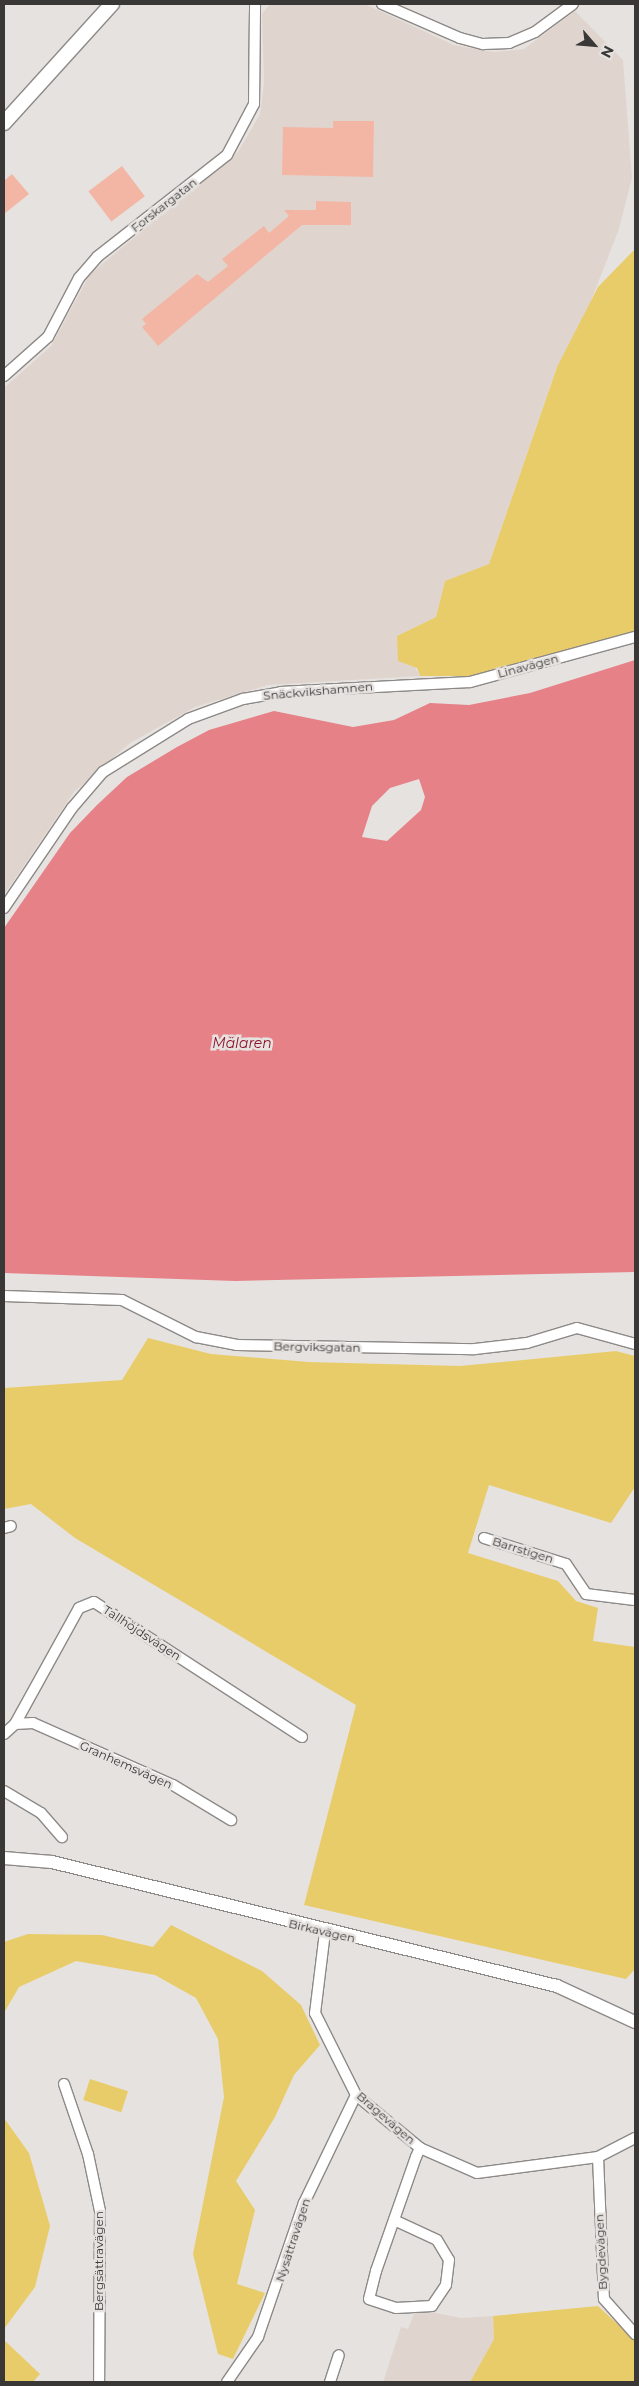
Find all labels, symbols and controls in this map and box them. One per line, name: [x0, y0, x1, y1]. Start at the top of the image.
north arrow: [569, 20, 619, 70]
text: N: [597, 43, 618, 61]
street label: Forskargatan: [128, 175, 200, 235]
street label: Linavägen: [496, 651, 560, 681]
street label: Snäckvikshamnen: [263, 679, 373, 703]
water label: Mälaren: [212, 1035, 272, 1051]
street label: Bergviksgatan: [273, 1339, 361, 1355]
street label: Barrstigen: [491, 1534, 555, 1566]
street label: Tallhöjdsvägen: [100, 1603, 184, 1663]
street label: Granhemsvägen: [78, 1738, 174, 1792]
street label: Birkavägen: [287, 1916, 357, 1946]
street label: Bragevägen: [354, 2089, 418, 2147]
street label: Nysättravägen: [273, 2196, 313, 2284]
street label: Bergsättravägen: [92, 2211, 106, 2311]
street label: Bygdevägen: [592, 2214, 610, 2290]

